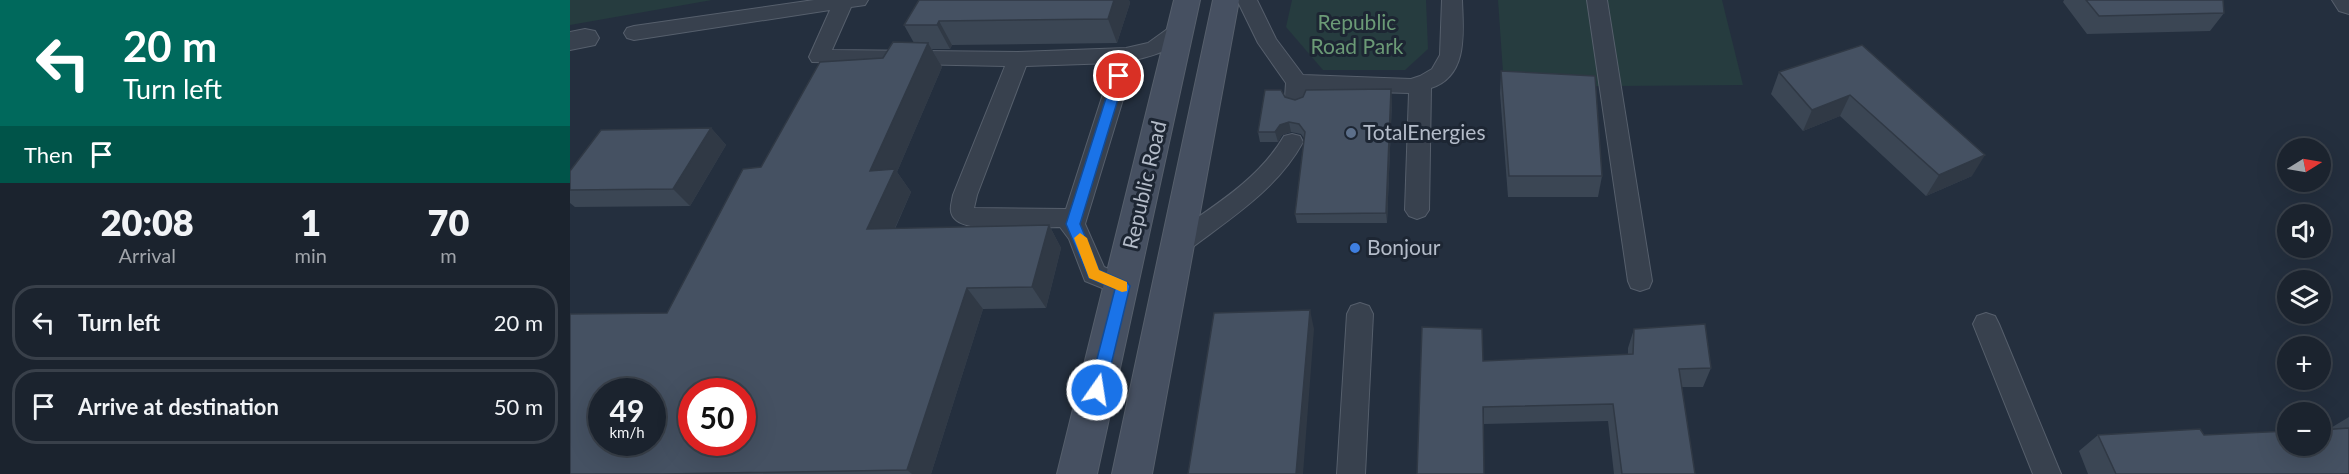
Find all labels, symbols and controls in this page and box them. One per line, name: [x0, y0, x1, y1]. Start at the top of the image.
park label: Republic Road Park: [1311, 9, 1404, 58]
text: 20 m: [123, 21, 217, 71]
icon: left: [24, 24, 102, 102]
pin: [1093, 50, 1144, 101]
icon: arrive: [1102, 59, 1135, 92]
text: Turn left: [123, 72, 222, 105]
street label: Republic Road: [1117, 118, 1170, 251]
place label: TotalEnergies: [1363, 119, 1486, 144]
marker: TotalEnergies: [1344, 126, 1358, 140]
icon: arrive: [85, 138, 118, 171]
north arrow: [2277, 138, 2331, 192]
map controls: [2277, 138, 2331, 456]
text: Then: [24, 141, 73, 168]
text: 20:08: [101, 200, 194, 244]
text: 1: [300, 200, 321, 244]
text: 70: [428, 200, 469, 244]
button: sound: [2277, 204, 2331, 258]
place label: Bonjour: [1367, 234, 1441, 259]
marker: Bonjour: [1348, 241, 1362, 255]
text: Arrival: [118, 243, 176, 267]
text: min: [294, 243, 327, 267]
text: m: [440, 243, 457, 267]
button: layers: [2277, 270, 2331, 324]
icon: left: [27, 306, 60, 339]
text: Turn left: [78, 309, 160, 336]
text: 20 m: [494, 309, 543, 336]
button: +: [2277, 336, 2331, 390]
position arrow: [1065, 358, 1129, 422]
speed limit sign: 50: [678, 378, 756, 456]
icon: arrive: [27, 390, 60, 423]
text: 49: [610, 392, 644, 428]
text: Arrive at destination: [78, 393, 279, 420]
text: 50 m: [494, 393, 543, 420]
button: −: [2277, 402, 2331, 456]
text: km/h: [609, 423, 645, 441]

